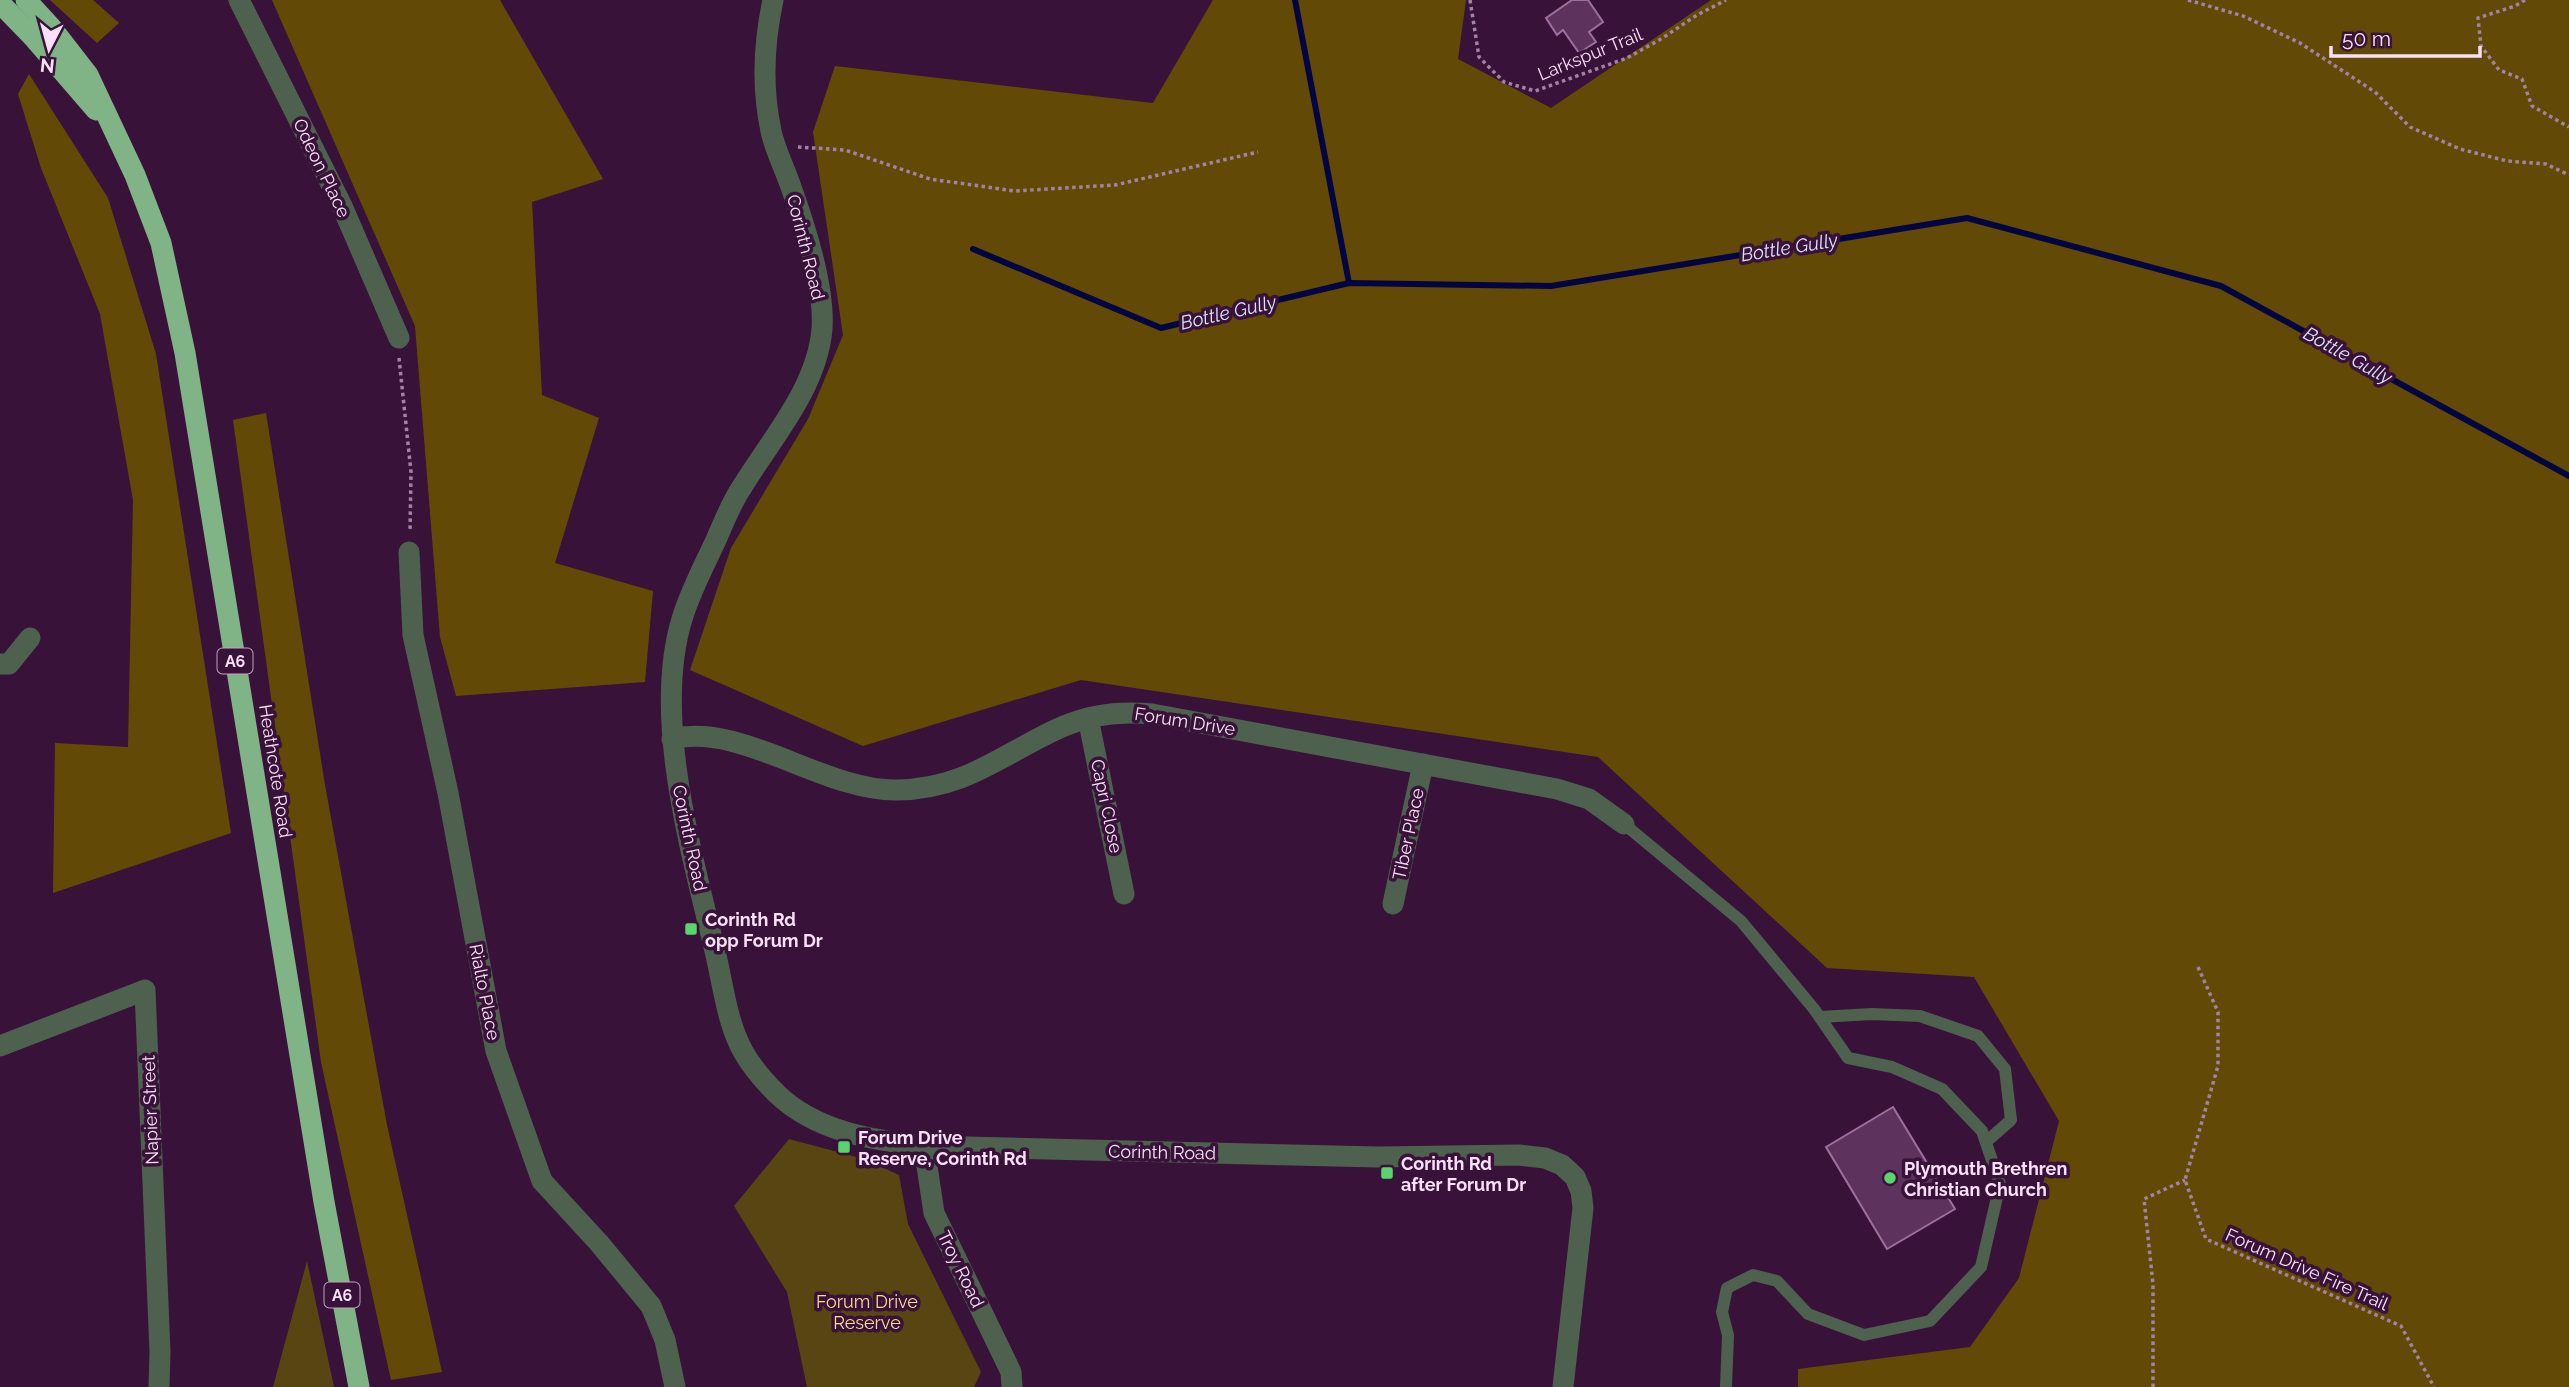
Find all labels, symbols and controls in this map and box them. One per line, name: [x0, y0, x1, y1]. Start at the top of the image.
north arrow: [14, 14, 84, 84]
scale bar: [2331, 14, 2480, 58]
street label: Larkspur Trail: [1535, 23, 1645, 85]
text: 50 m: [2342, 26, 2391, 51]
text: N: [39, 54, 56, 78]
street label: Odeon Place: [289, 115, 355, 221]
street label: Corinth Road: [783, 192, 829, 302]
water label: Bottle Gully: [1739, 228, 1840, 265]
water label: Bottle Gully: [1178, 290, 1279, 334]
water label: Bottle Gully: [2300, 322, 2397, 389]
road number: A6: [218, 648, 252, 674]
street label: Heathcote Road: [255, 703, 297, 839]
street label: Forum Drive: [1133, 703, 1237, 739]
street label: Capri Close: [1087, 757, 1127, 855]
street label: Corinth Road: [669, 783, 711, 893]
street label: Tiber Place: [1388, 786, 1428, 882]
place label: Corinth Rd opp Forum Dr: [705, 909, 823, 951]
marker: Corinth Rd opp Forum Dr: [683, 921, 699, 937]
street label: Rialto Place: [465, 942, 505, 1042]
street label: Napier Street: [138, 1055, 162, 1165]
place label: Forum Drive Reserve, Corinth Rd: [858, 1127, 1027, 1169]
marker: Forum Drive Reserve, Corinth Rd: [836, 1139, 852, 1155]
street label: Corinth Road: [1108, 1141, 1216, 1163]
place label: Corinth Rd after Forum Dr: [1401, 1153, 1526, 1195]
place label: Plymouth Brethren Christian Church: [1904, 1158, 2067, 1200]
marker: Corinth Rd after Forum Dr: [1379, 1165, 1395, 1181]
marker: Plymouth Brethren Christian Church: [1882, 1170, 1898, 1186]
street label: Forum Drive Fire Trail: [2222, 1224, 2392, 1314]
street label: Troy Road: [933, 1227, 989, 1311]
road number: A6: [324, 1282, 360, 1308]
park label: Forum Drive Reserve: [816, 1291, 918, 1333]

